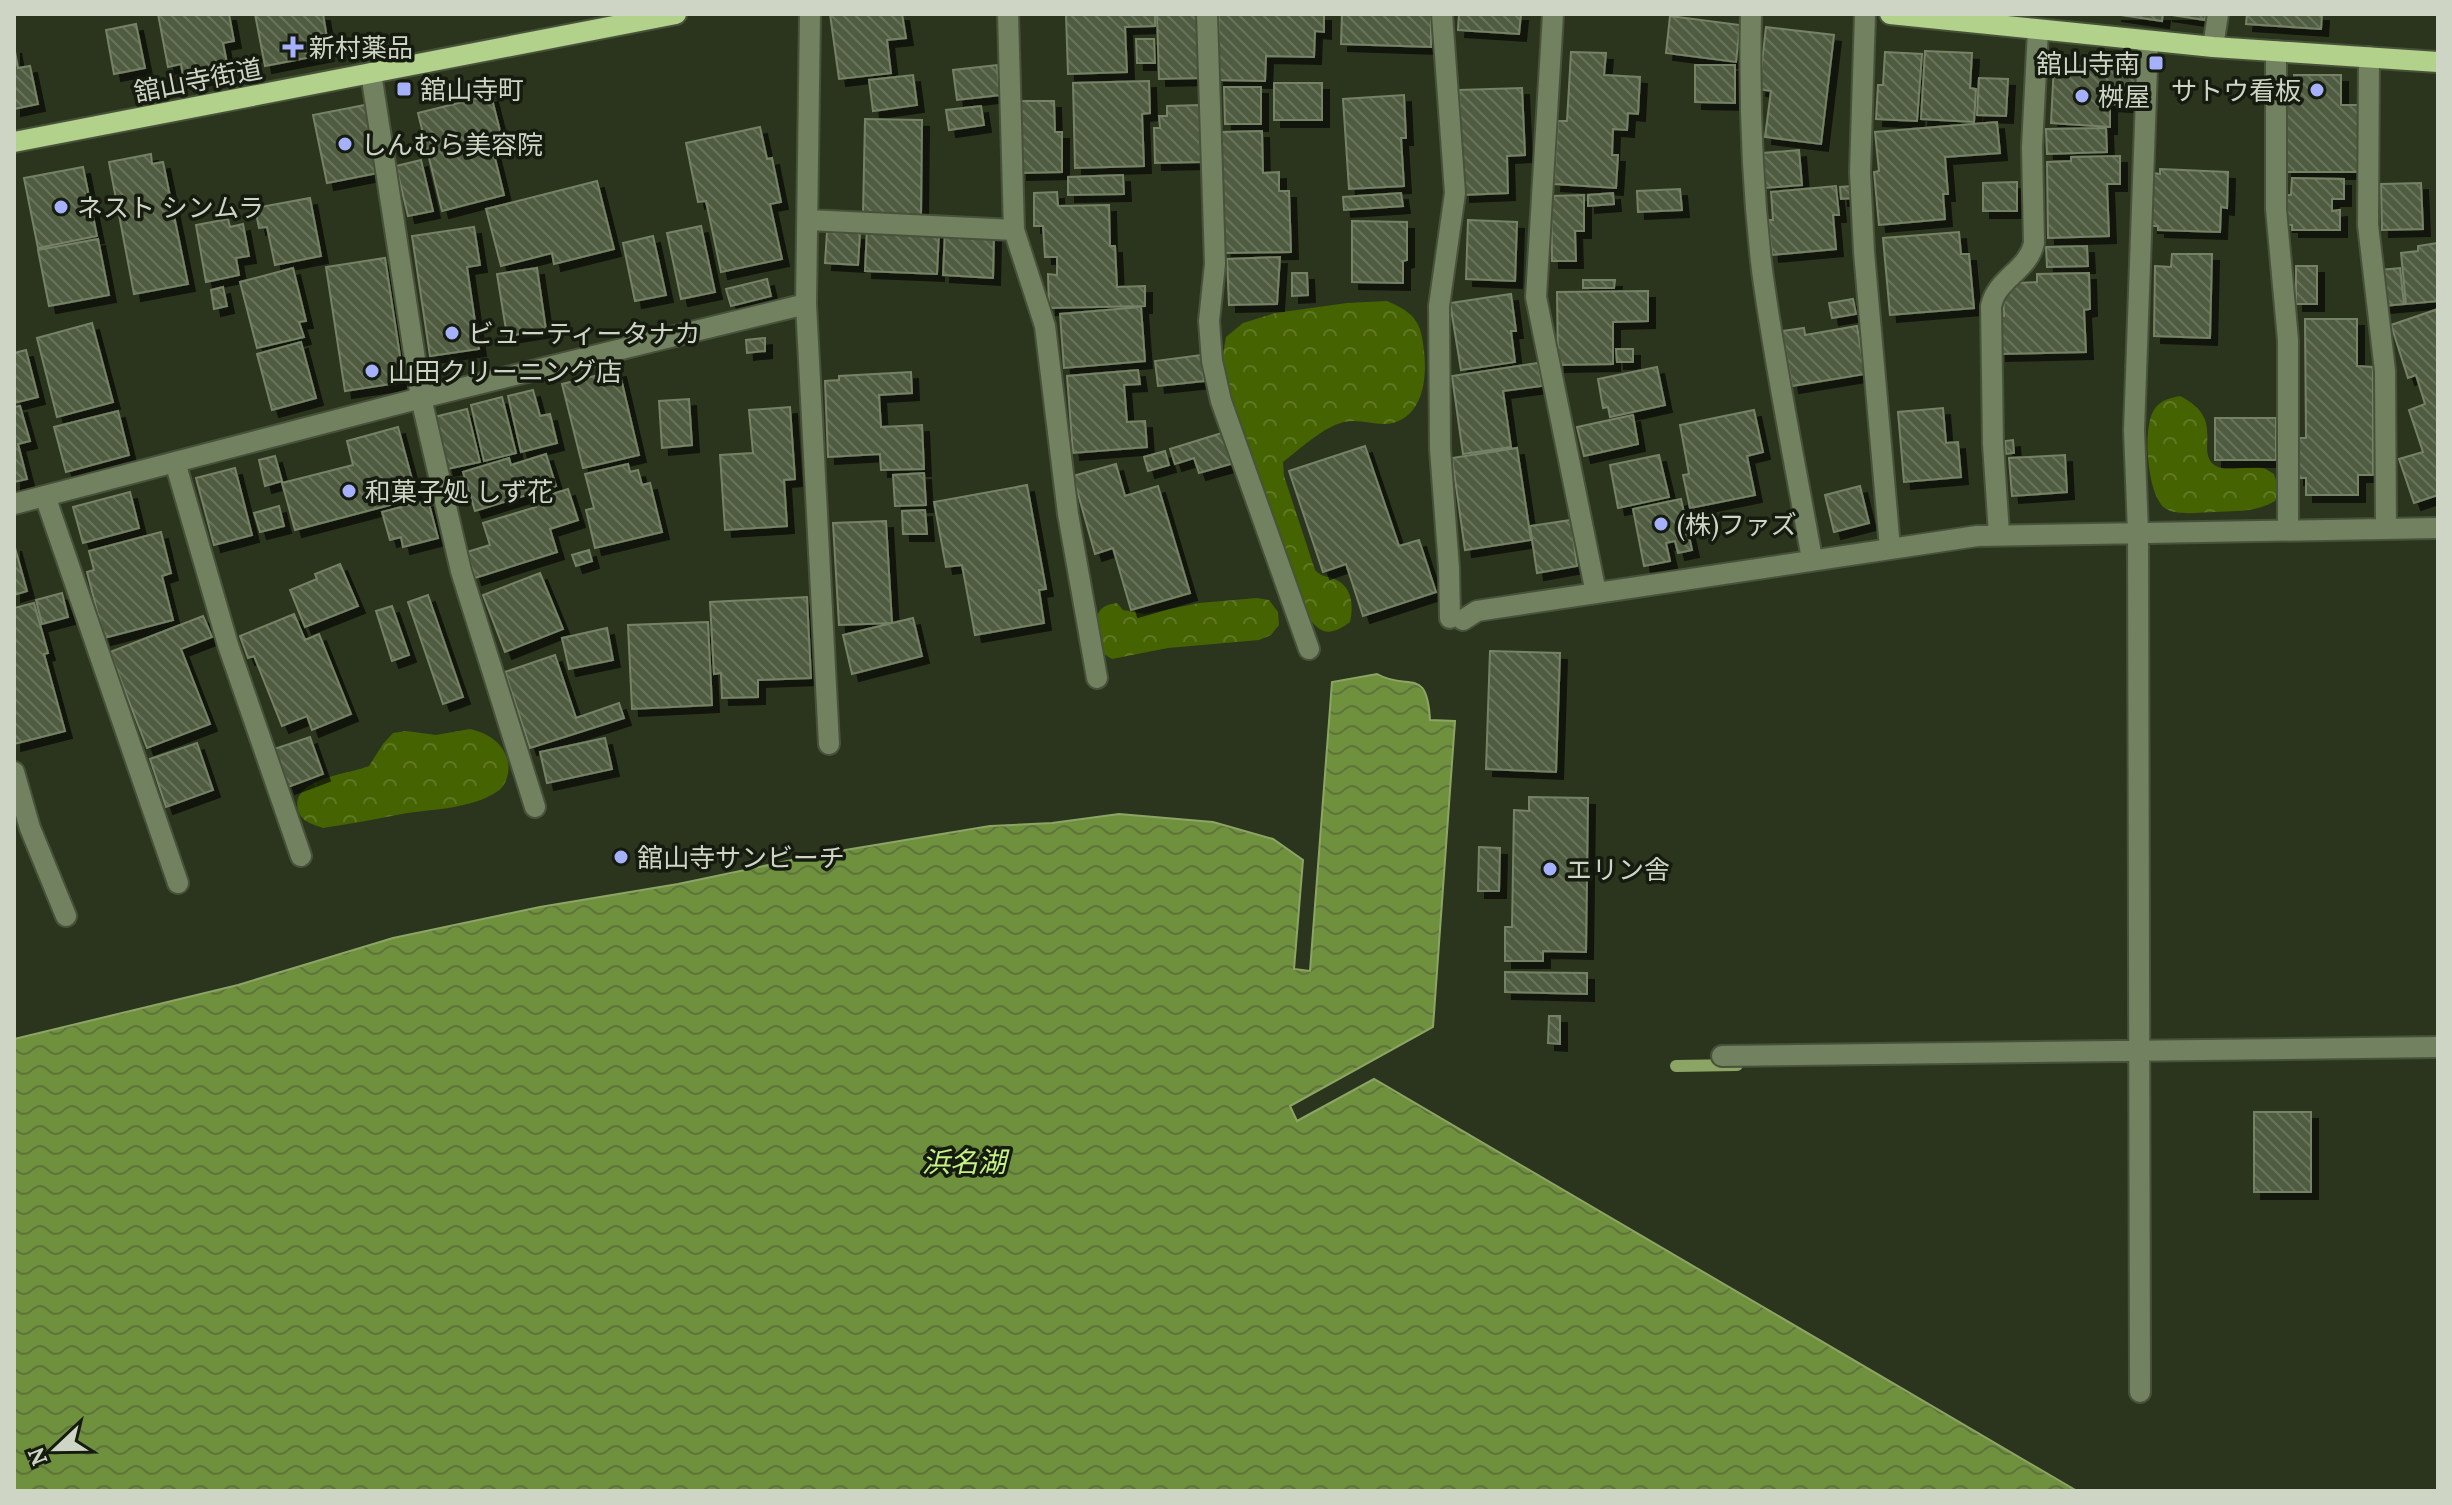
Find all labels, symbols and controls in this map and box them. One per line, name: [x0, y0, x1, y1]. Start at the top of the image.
place label: 新村薬品: [309, 31, 413, 64]
marker: 新村薬品: [284, 38, 302, 56]
place label: 舘山寺南: [2036, 47, 2140, 80]
street label: 舘山寺街道: [131, 51, 265, 109]
marker: 舘山寺南: [2147, 54, 2165, 72]
place label: 舘山寺町: [420, 73, 524, 106]
place label: サトウ看板: [2171, 74, 2301, 107]
marker: 舘山寺町: [395, 80, 413, 98]
place label: 桝屋: [2098, 80, 2150, 113]
marker: サトウ看板: [2308, 81, 2326, 99]
marker: 桝屋: [2073, 87, 2091, 105]
place label: しんむら美容院: [361, 128, 543, 161]
marker: しんむら美容院: [336, 135, 354, 153]
place label: ネスト シンムラ: [77, 191, 264, 224]
marker: ネスト シンムラ: [52, 198, 70, 216]
place label: ビューティータナカ: [468, 317, 700, 350]
marker: ビューティータナカ: [443, 324, 461, 342]
place label: 山田クリーニング店: [388, 355, 622, 388]
marker: 山田クリーニング店: [363, 362, 381, 380]
place label: 和菓子処 しず花: [365, 475, 553, 508]
marker: 和菓子処 しず花: [340, 482, 358, 500]
place label: (株)ファズ: [1677, 508, 1797, 542]
marker: (株)ファズ: [1652, 515, 1670, 533]
place label: 舘山寺サンビーチ: [637, 841, 845, 874]
marker: 舘山寺サンビーチ: [612, 848, 630, 866]
place label: エリン舎: [1566, 853, 1670, 886]
marker: エリン舎: [1541, 860, 1559, 878]
water label: 浜名湖: [922, 1144, 1010, 1180]
north arrow: [16, 1409, 96, 1489]
text: N: [21, 1443, 54, 1470]

